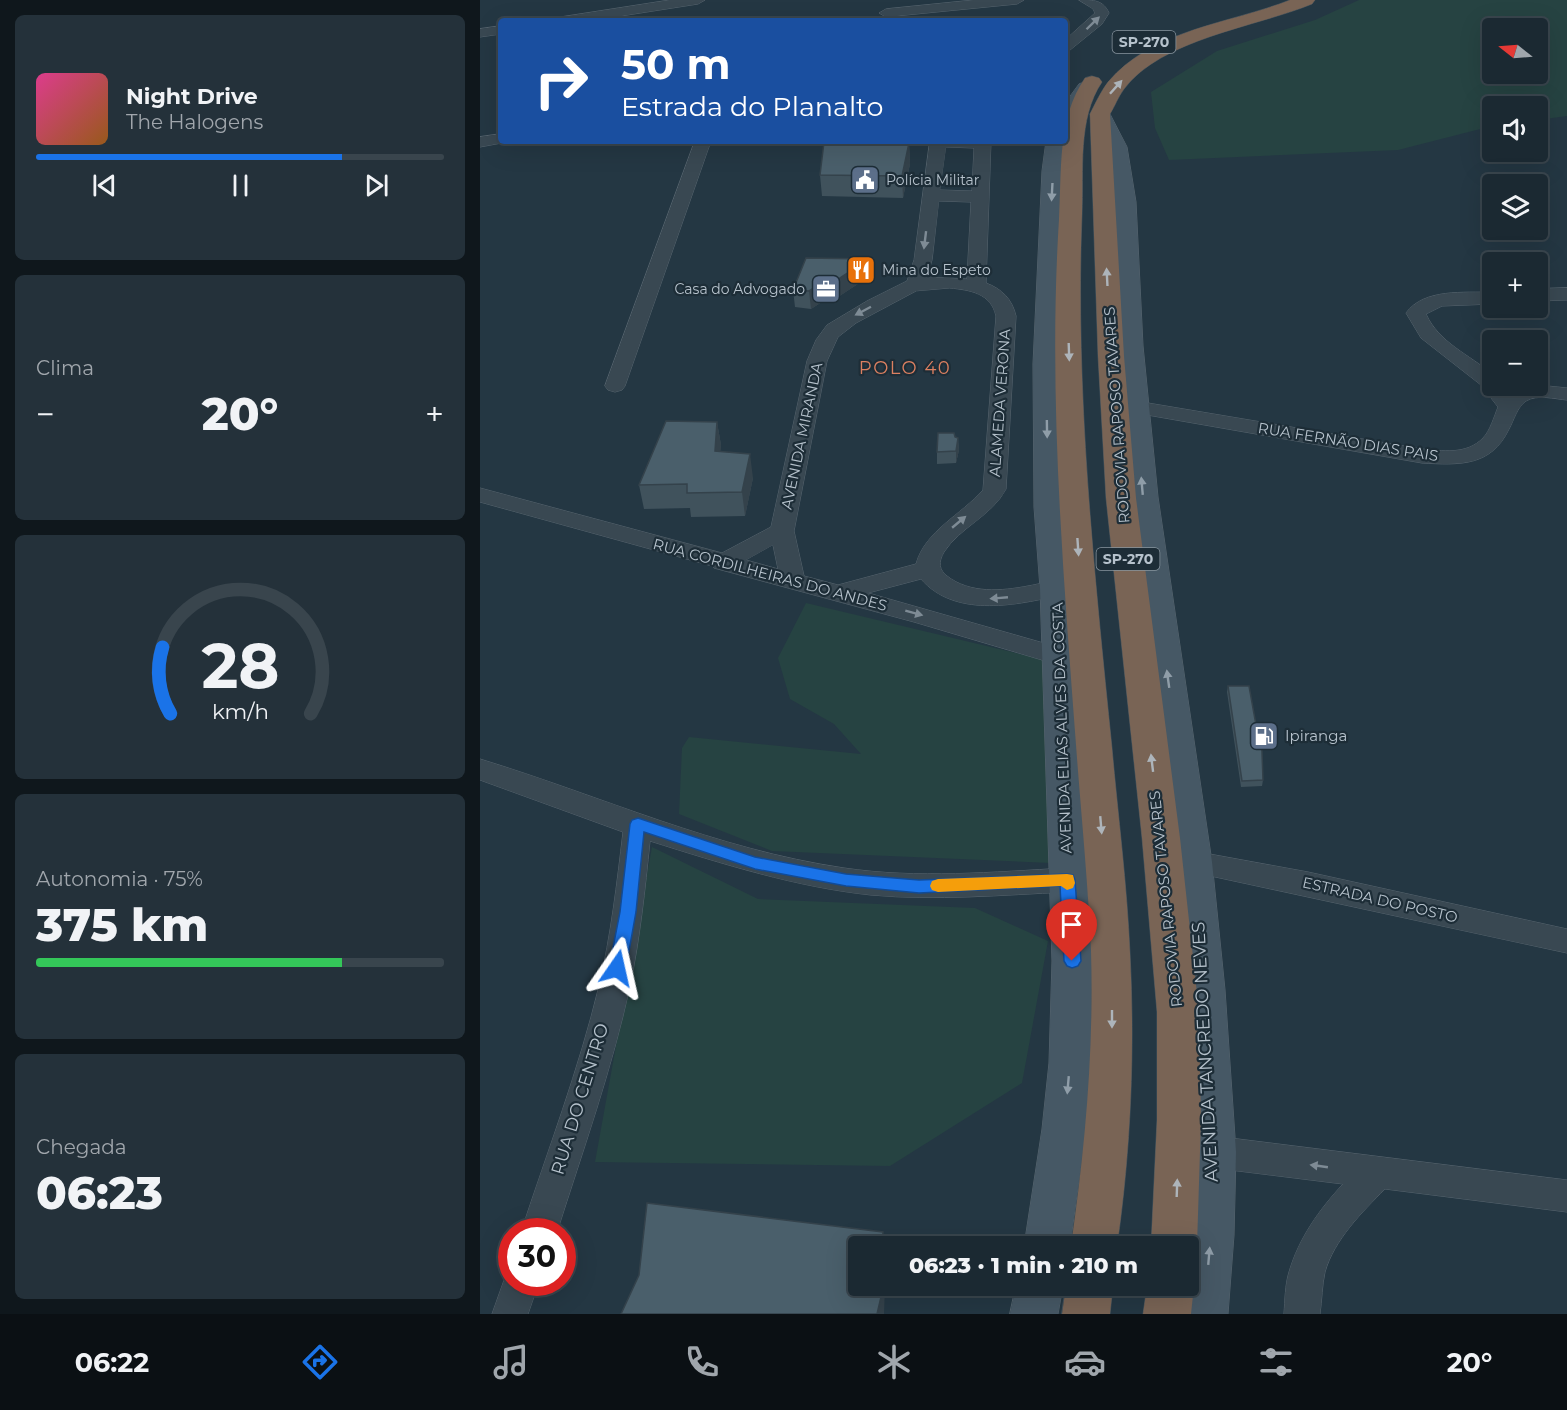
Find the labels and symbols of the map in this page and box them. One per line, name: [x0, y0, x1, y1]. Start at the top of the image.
one-way arrow: [1085, 17, 1099, 31]
north arrow: [1482, 18, 1548, 84]
road number: SP-270: [1112, 31, 1176, 53]
one-way arrow: [1109, 80, 1122, 95]
public building icon: Polícia Militar: [849, 164, 881, 196]
place label: Polícia Militar: [886, 171, 980, 189]
one-way arrow: [1047, 183, 1056, 202]
one-way arrow: [920, 231, 930, 250]
restaurant icon: Mina do Espeto: [845, 254, 877, 286]
place label: Mina do Espeto: [882, 261, 991, 279]
one-way arrow: [1103, 267, 1112, 286]
office icon: Casa do Advogado: [810, 273, 842, 305]
place label: Casa do Advogado: [674, 280, 805, 298]
one-way arrow: [854, 306, 872, 316]
street label: RODOVIA RAPOSO TAVARES: [1099, 306, 1134, 524]
street label: ALAMEDA VERONA: [985, 328, 1014, 478]
one-way arrow: [1065, 342, 1074, 361]
district label: POLO 40: [859, 357, 951, 379]
street label: AVENIDA MIRANDA: [777, 360, 826, 511]
street label: RUA FERNÃO DIAS PAIS: [1257, 418, 1440, 465]
one-way arrow: [1043, 419, 1052, 438]
one-way arrow: [1137, 477, 1147, 496]
one-way arrow: [951, 516, 967, 529]
street label: RUA CORDILHEIRAS DO ANDES: [651, 534, 889, 615]
one-way arrow: [1073, 537, 1082, 556]
road number: SP-270: [1096, 548, 1160, 570]
one-way arrow: [989, 593, 1008, 603]
street label: AVENIDA ELIAS ALVES DA COSTA: [1048, 602, 1075, 854]
one-way arrow: [905, 609, 923, 619]
one-way arrow: [1164, 670, 1173, 689]
fuel station icon: Ipiranga: [1248, 720, 1280, 752]
place label: Ipiranga: [1285, 726, 1347, 745]
one-way arrow: [1148, 754, 1157, 773]
street label: RODOVIA RAPOSO TAVARES: [1145, 790, 1186, 1008]
one-way arrow: [1096, 815, 1106, 834]
street label: ESTRADA DO POSTO: [1301, 872, 1460, 927]
pin: [1046, 899, 1097, 961]
street label: AVENIDA TANCREDO NEVES: [1187, 921, 1223, 1183]
position arrow: [585, 936, 649, 1000]
one-way arrow: [1107, 1010, 1117, 1029]
street label: RUA DO CENTRO: [546, 1021, 614, 1177]
one-way arrow: [1063, 1075, 1073, 1094]
one-way arrow: [1309, 1161, 1328, 1170]
one-way arrow: [1172, 1179, 1181, 1198]
speed limit sign: 30: [498, 1218, 576, 1296]
one-way arrow: [1204, 1246, 1214, 1265]

